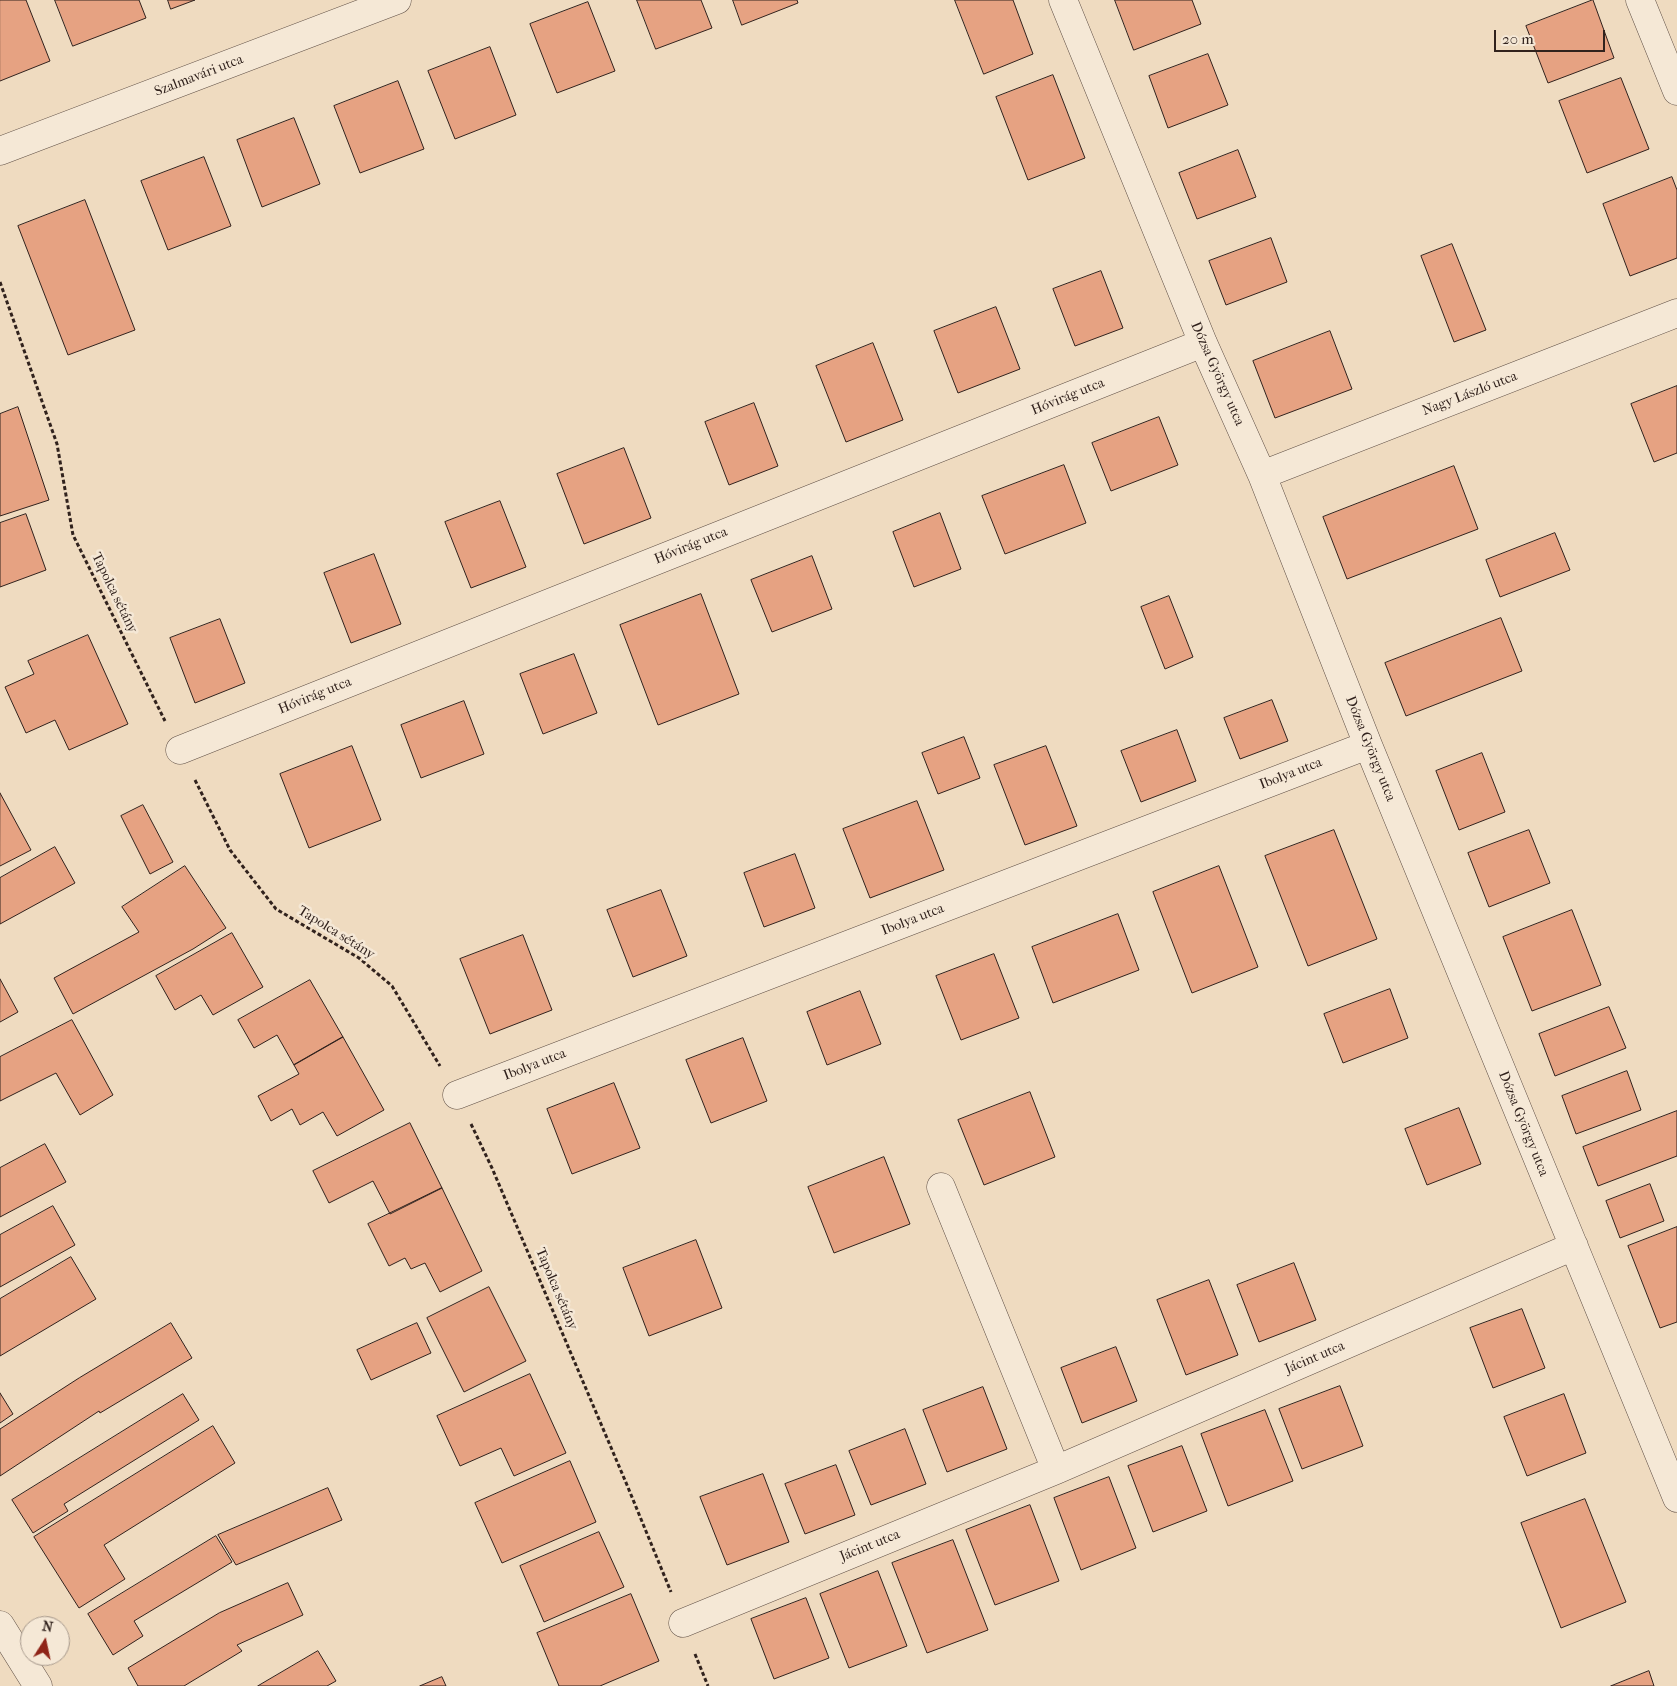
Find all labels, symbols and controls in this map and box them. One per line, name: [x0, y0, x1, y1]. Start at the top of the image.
scale bar: [1497, 20, 1608, 52]
text: 20 m: [1502, 30, 1534, 48]
street label: Szalmavári utca: [152, 51, 246, 101]
street label: Dózsa György utca: [1187, 319, 1247, 429]
street label: Nagy László utca: [1420, 368, 1520, 420]
street label: Hóvirág utca: [1029, 375, 1107, 419]
street label: Hóvirág utca: [652, 524, 730, 568]
street label: Tapolca sétány: [87, 550, 141, 636]
street label: Hóvirág utca: [276, 674, 354, 718]
street label: Dózsa György utca: [1341, 694, 1399, 804]
street label: Ibolya utca: [1257, 754, 1325, 794]
street label: Ibolya utca: [879, 900, 947, 940]
street label: Tapolca sétány: [294, 903, 378, 963]
street label: Ibolya utca: [501, 1045, 569, 1085]
street label: Dózsa György utca: [1494, 1069, 1552, 1179]
street label: Tapolca sétány: [531, 1245, 581, 1333]
street label: Jácint utca: [1283, 1338, 1347, 1378]
street label: Jácint utca: [838, 1526, 902, 1566]
north arrow: [20, 1616, 70, 1666]
text: N: [41, 1617, 54, 1636]

